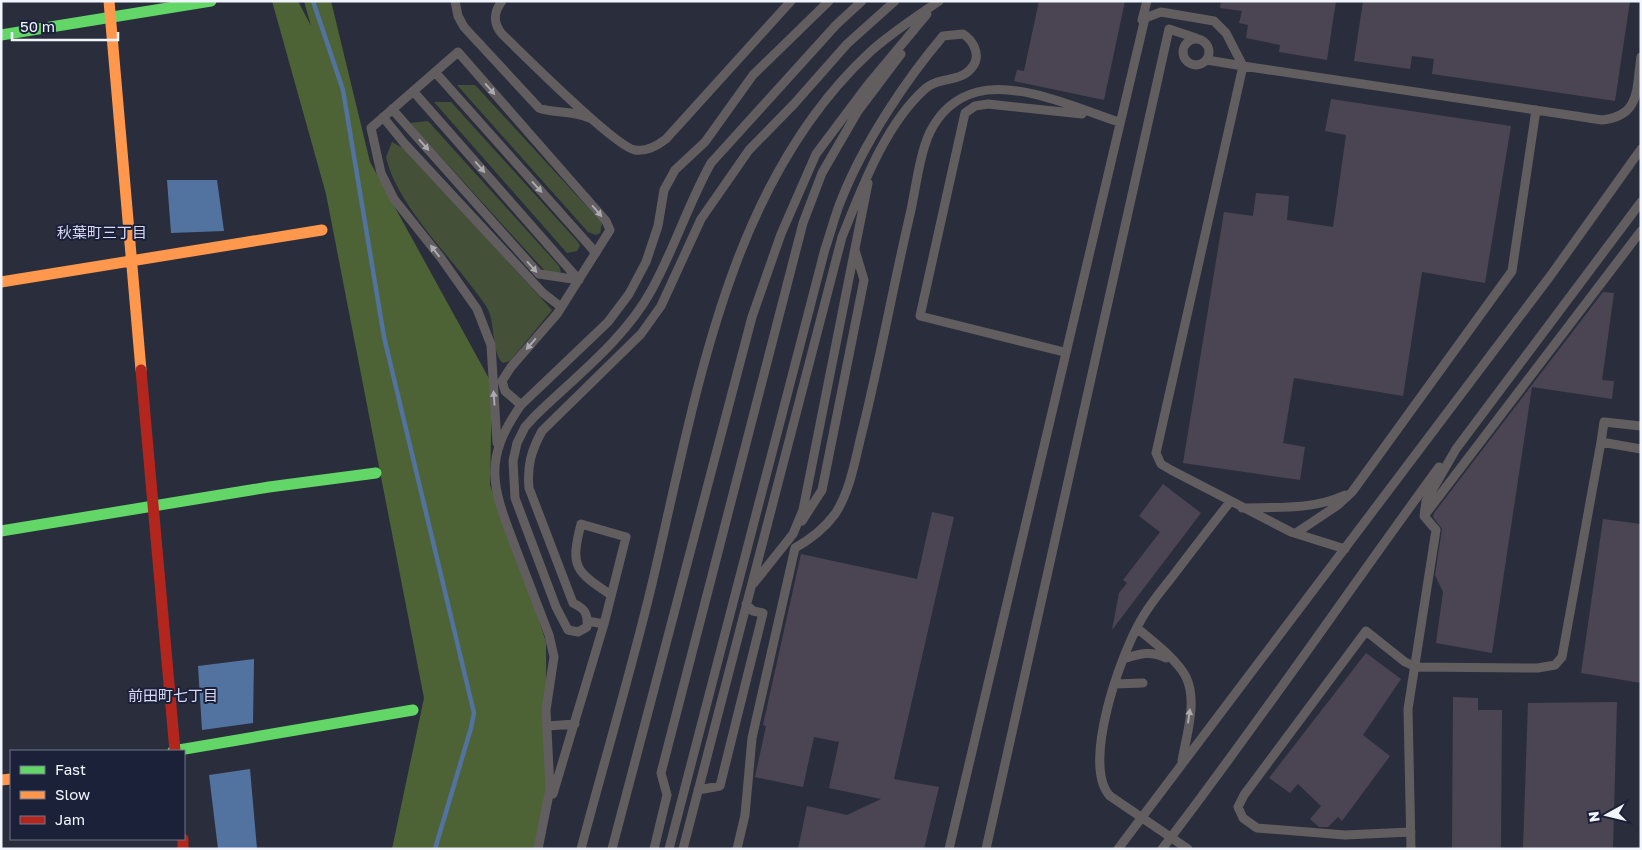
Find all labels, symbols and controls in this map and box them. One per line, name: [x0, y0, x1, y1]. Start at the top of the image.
scale bar: [12, 10, 119, 42]
text: 50 m: [20, 17, 55, 35]
one-way arrow: [485, 82, 496, 95]
one-way arrow: [419, 139, 430, 152]
one-way arrow: [474, 161, 486, 173]
one-way arrow: [531, 181, 543, 193]
one-way arrow: [592, 204, 603, 217]
district label: 秋葉町三丁目: [57, 223, 147, 241]
one-way arrow: [430, 245, 441, 258]
one-way arrow: [527, 260, 538, 273]
one-way arrow: [525, 337, 536, 350]
one-way arrow: [490, 389, 498, 405]
district label: 前田町七丁目: [128, 686, 218, 704]
one-way arrow: [1186, 708, 1194, 724]
legend: [10, 750, 185, 840]
text: Fast: [55, 760, 86, 778]
text: Slow: [55, 785, 90, 803]
north arrow: [1582, 790, 1632, 840]
text: Jam: [55, 810, 85, 828]
text: N: [1584, 810, 1603, 823]

